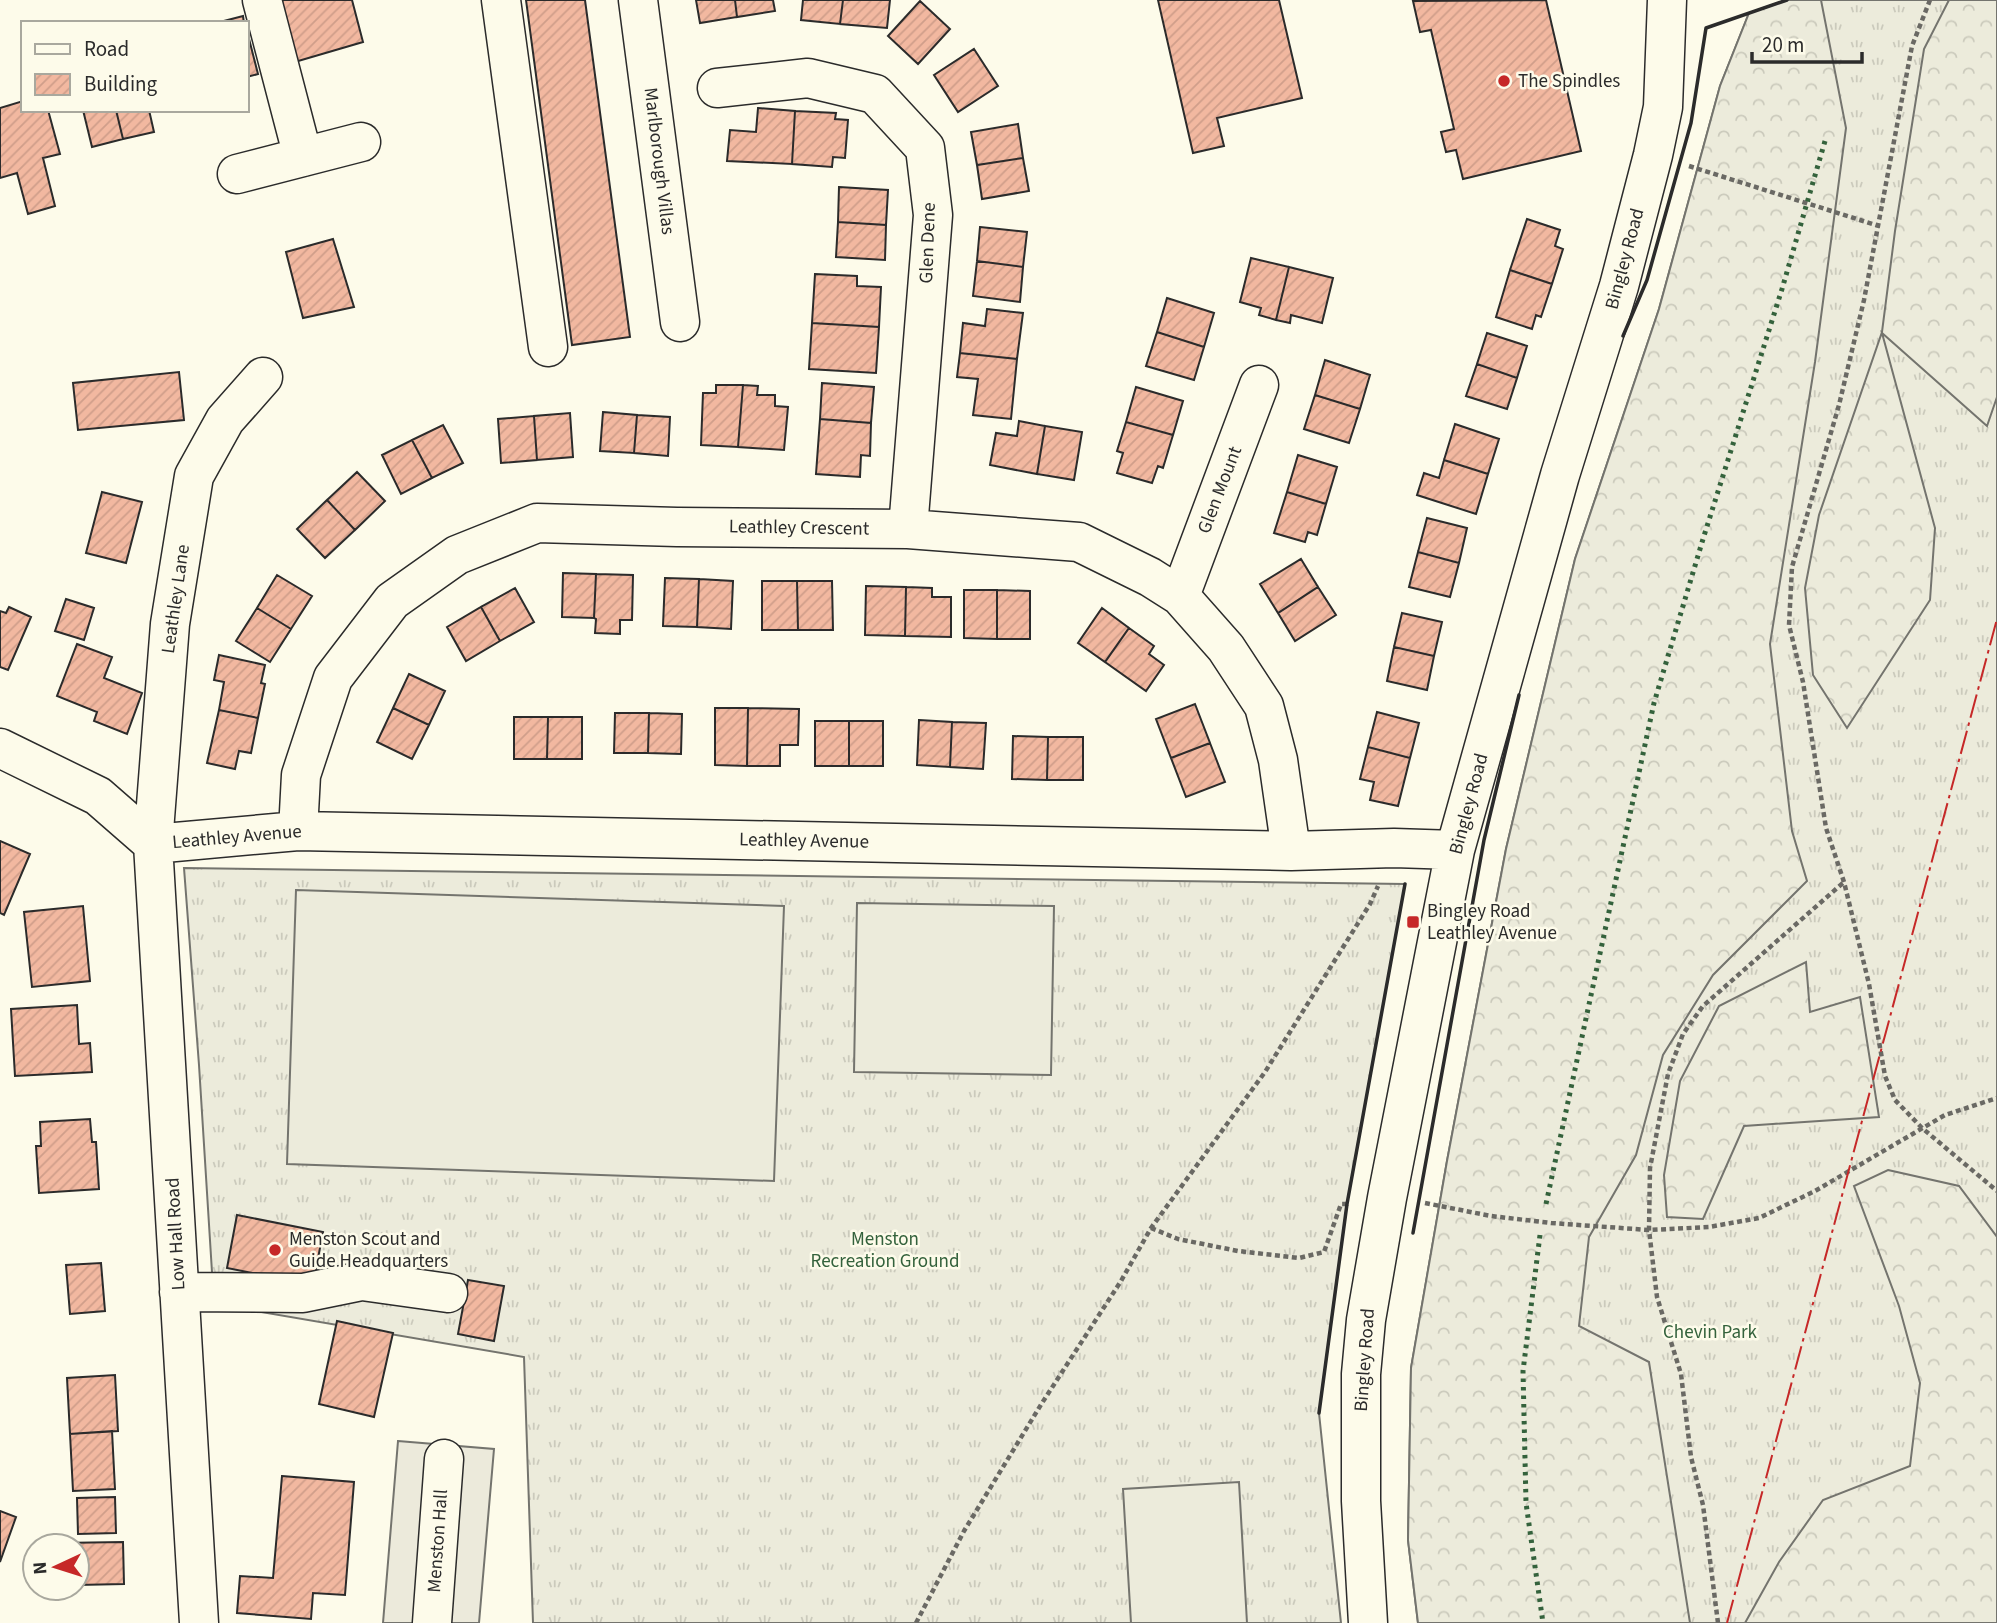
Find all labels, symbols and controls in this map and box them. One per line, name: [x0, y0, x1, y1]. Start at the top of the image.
legend: [21, 21, 248, 112]
scale bar: [1752, 21, 1862, 65]
text: 20 m: [1762, 30, 1804, 60]
text: Road: [84, 34, 129, 64]
place label: The Spindles: [1518, 68, 1620, 95]
text: Building: [84, 69, 158, 99]
marker: The Spindles: [1496, 73, 1512, 89]
street label: Marlborough Villas: [637, 86, 681, 236]
street label: Glen Dene: [913, 202, 943, 284]
street label: Bingley Road: [1599, 205, 1651, 313]
street label: Glen Mount: [1191, 442, 1249, 538]
street label: Leathley Crescent: [729, 513, 870, 543]
street label: Leathley Lane: [155, 543, 197, 655]
street label: Bingley Road: [1443, 750, 1495, 858]
street label: Leathley Avenue: [171, 818, 303, 856]
street label: Leathley Avenue: [739, 826, 869, 856]
place label: Bingley Road Leathley Avenue: [1427, 898, 1557, 947]
marker: Bingley Road Leathley Avenue: [1405, 914, 1421, 930]
street label: Low Hall Road: [160, 1177, 192, 1291]
place label: Menston Scout and Guide Headquarters: [289, 1226, 448, 1275]
park label: Menston Recreation Ground: [811, 1226, 959, 1275]
marker: Menston Scout and Guide Headquarters: [267, 1242, 283, 1258]
street label: Bingley Road: [1348, 1307, 1382, 1413]
park label: Chevin Park: [1663, 1319, 1758, 1346]
street label: Menston Hall: [421, 1488, 455, 1594]
north arrow: [21, 1532, 91, 1602]
text: N: [27, 1561, 54, 1575]

